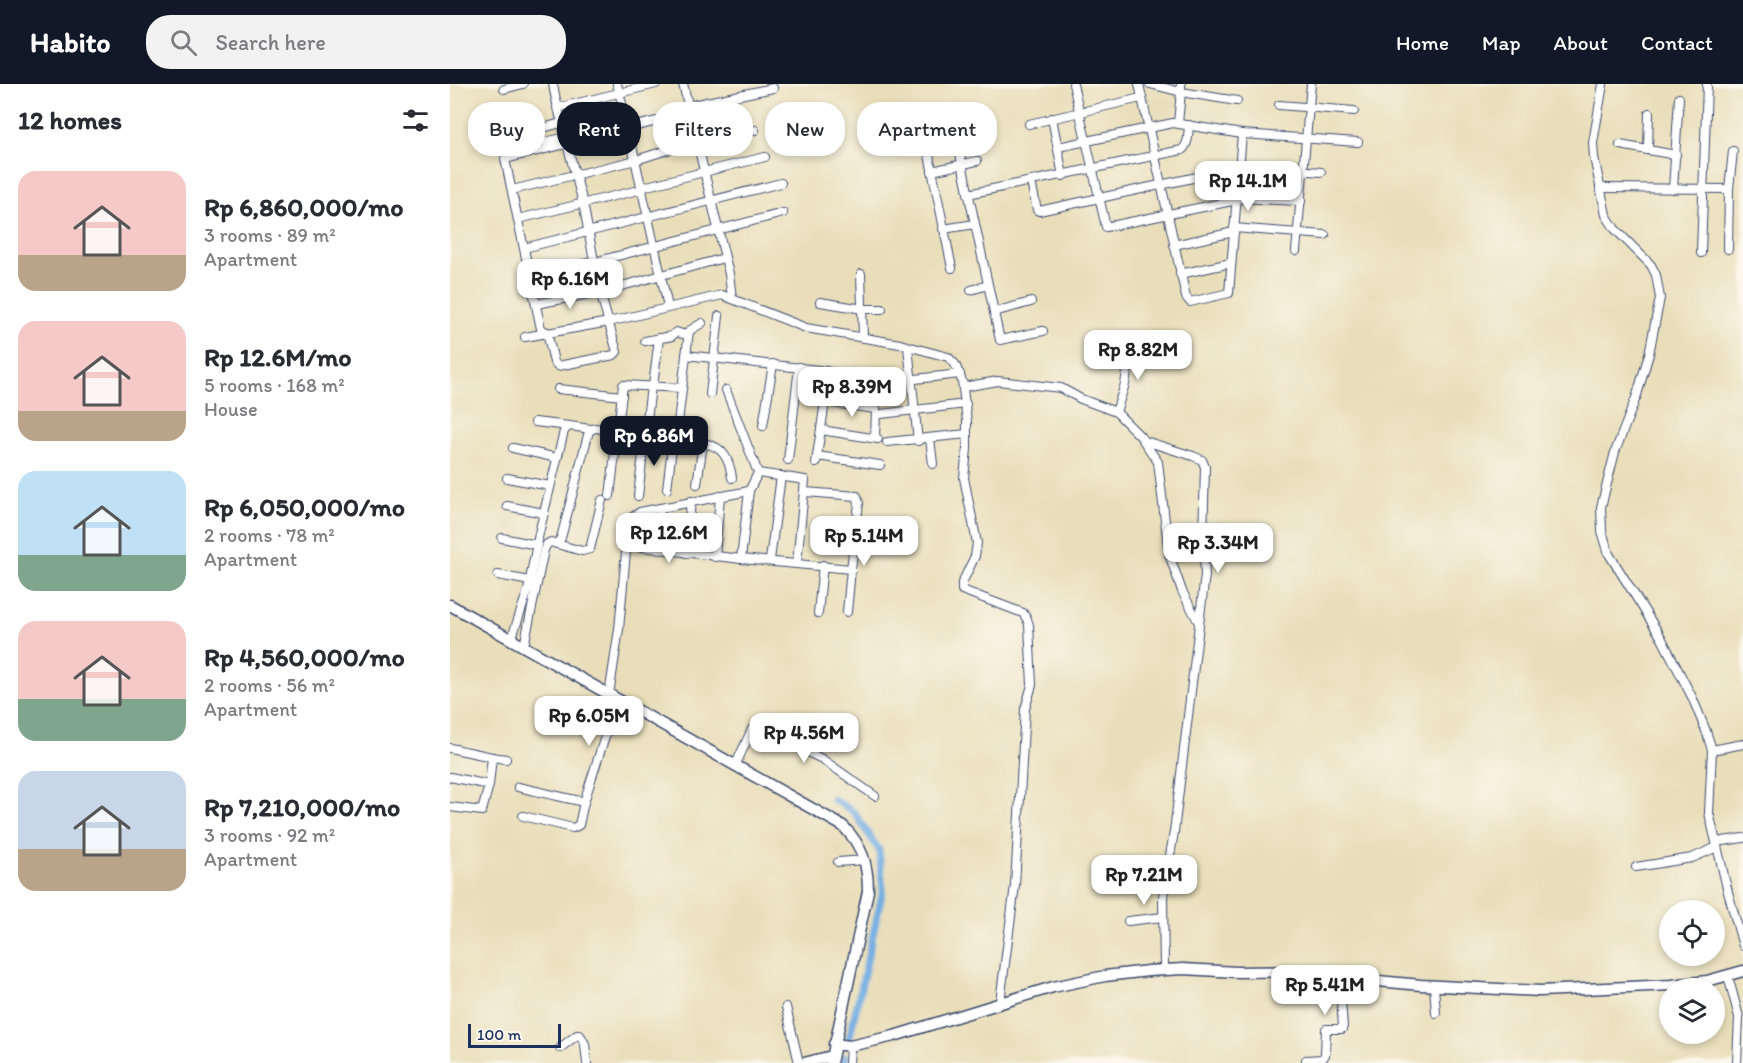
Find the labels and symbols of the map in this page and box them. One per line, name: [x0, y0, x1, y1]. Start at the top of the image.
pin: Rp 14.1M: [1186, 161, 1310, 212]
pin: Rp 6.16M: [508, 259, 632, 310]
pin: Rp 8.82M: [1076, 330, 1200, 381]
pin: Rp 8.39M: [790, 367, 914, 418]
pin: Rp 6.86M: [592, 416, 716, 467]
pin: Rp 12.6M: [607, 513, 731, 564]
pin: Rp 5.14M: [802, 516, 926, 567]
pin: Rp 3.34M: [1156, 523, 1280, 574]
pin: Rp 6.05M: [527, 696, 651, 747]
pin: Rp 4.56M: [742, 713, 866, 764]
pin: Rp 7.21M: [1082, 855, 1206, 906]
pin: Rp 5.41M: [1263, 965, 1387, 1016]
scale bar: [468, 1021, 561, 1048]

